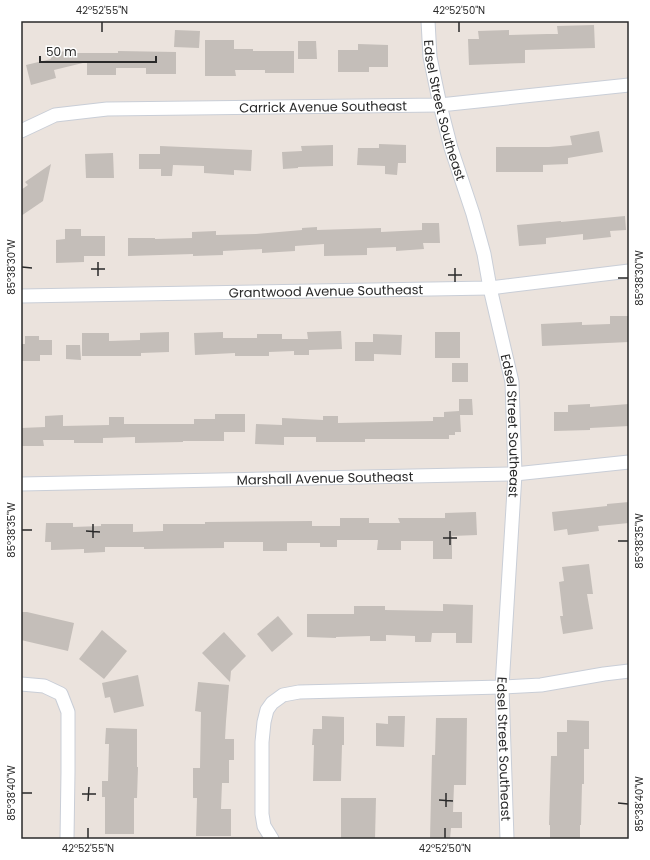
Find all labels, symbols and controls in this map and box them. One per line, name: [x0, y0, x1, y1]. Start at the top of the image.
text: 42°52'55"N: [76, 3, 128, 18]
text: 42°52'50"N: [433, 3, 485, 18]
scale bar: [40, 38, 156, 64]
street label: Edsel Street Southeast: [420, 39, 471, 183]
text: 50 m: [46, 43, 77, 60]
street label: Carrick Avenue Southeast: [239, 96, 407, 117]
text: 85°38'30"W: [4, 239, 19, 295]
text: 85°38'30"W: [632, 250, 647, 306]
street label: Grantwood Avenue Southeast: [229, 280, 424, 302]
street label: Edsel Street Southeast: [496, 352, 525, 498]
street label: Marshall Avenue Southeast: [236, 467, 414, 489]
text: 85°38'35"W: [4, 502, 19, 558]
text: 85°38'35"W: [632, 513, 647, 569]
street label: Edsel Street Southeast: [492, 676, 516, 822]
text: 85°38'40"W: [4, 765, 19, 821]
text: 85°38'40"W: [632, 776, 647, 832]
text: 42°52'55"N: [62, 841, 114, 856]
text: 42°52'50"N: [419, 841, 471, 856]

